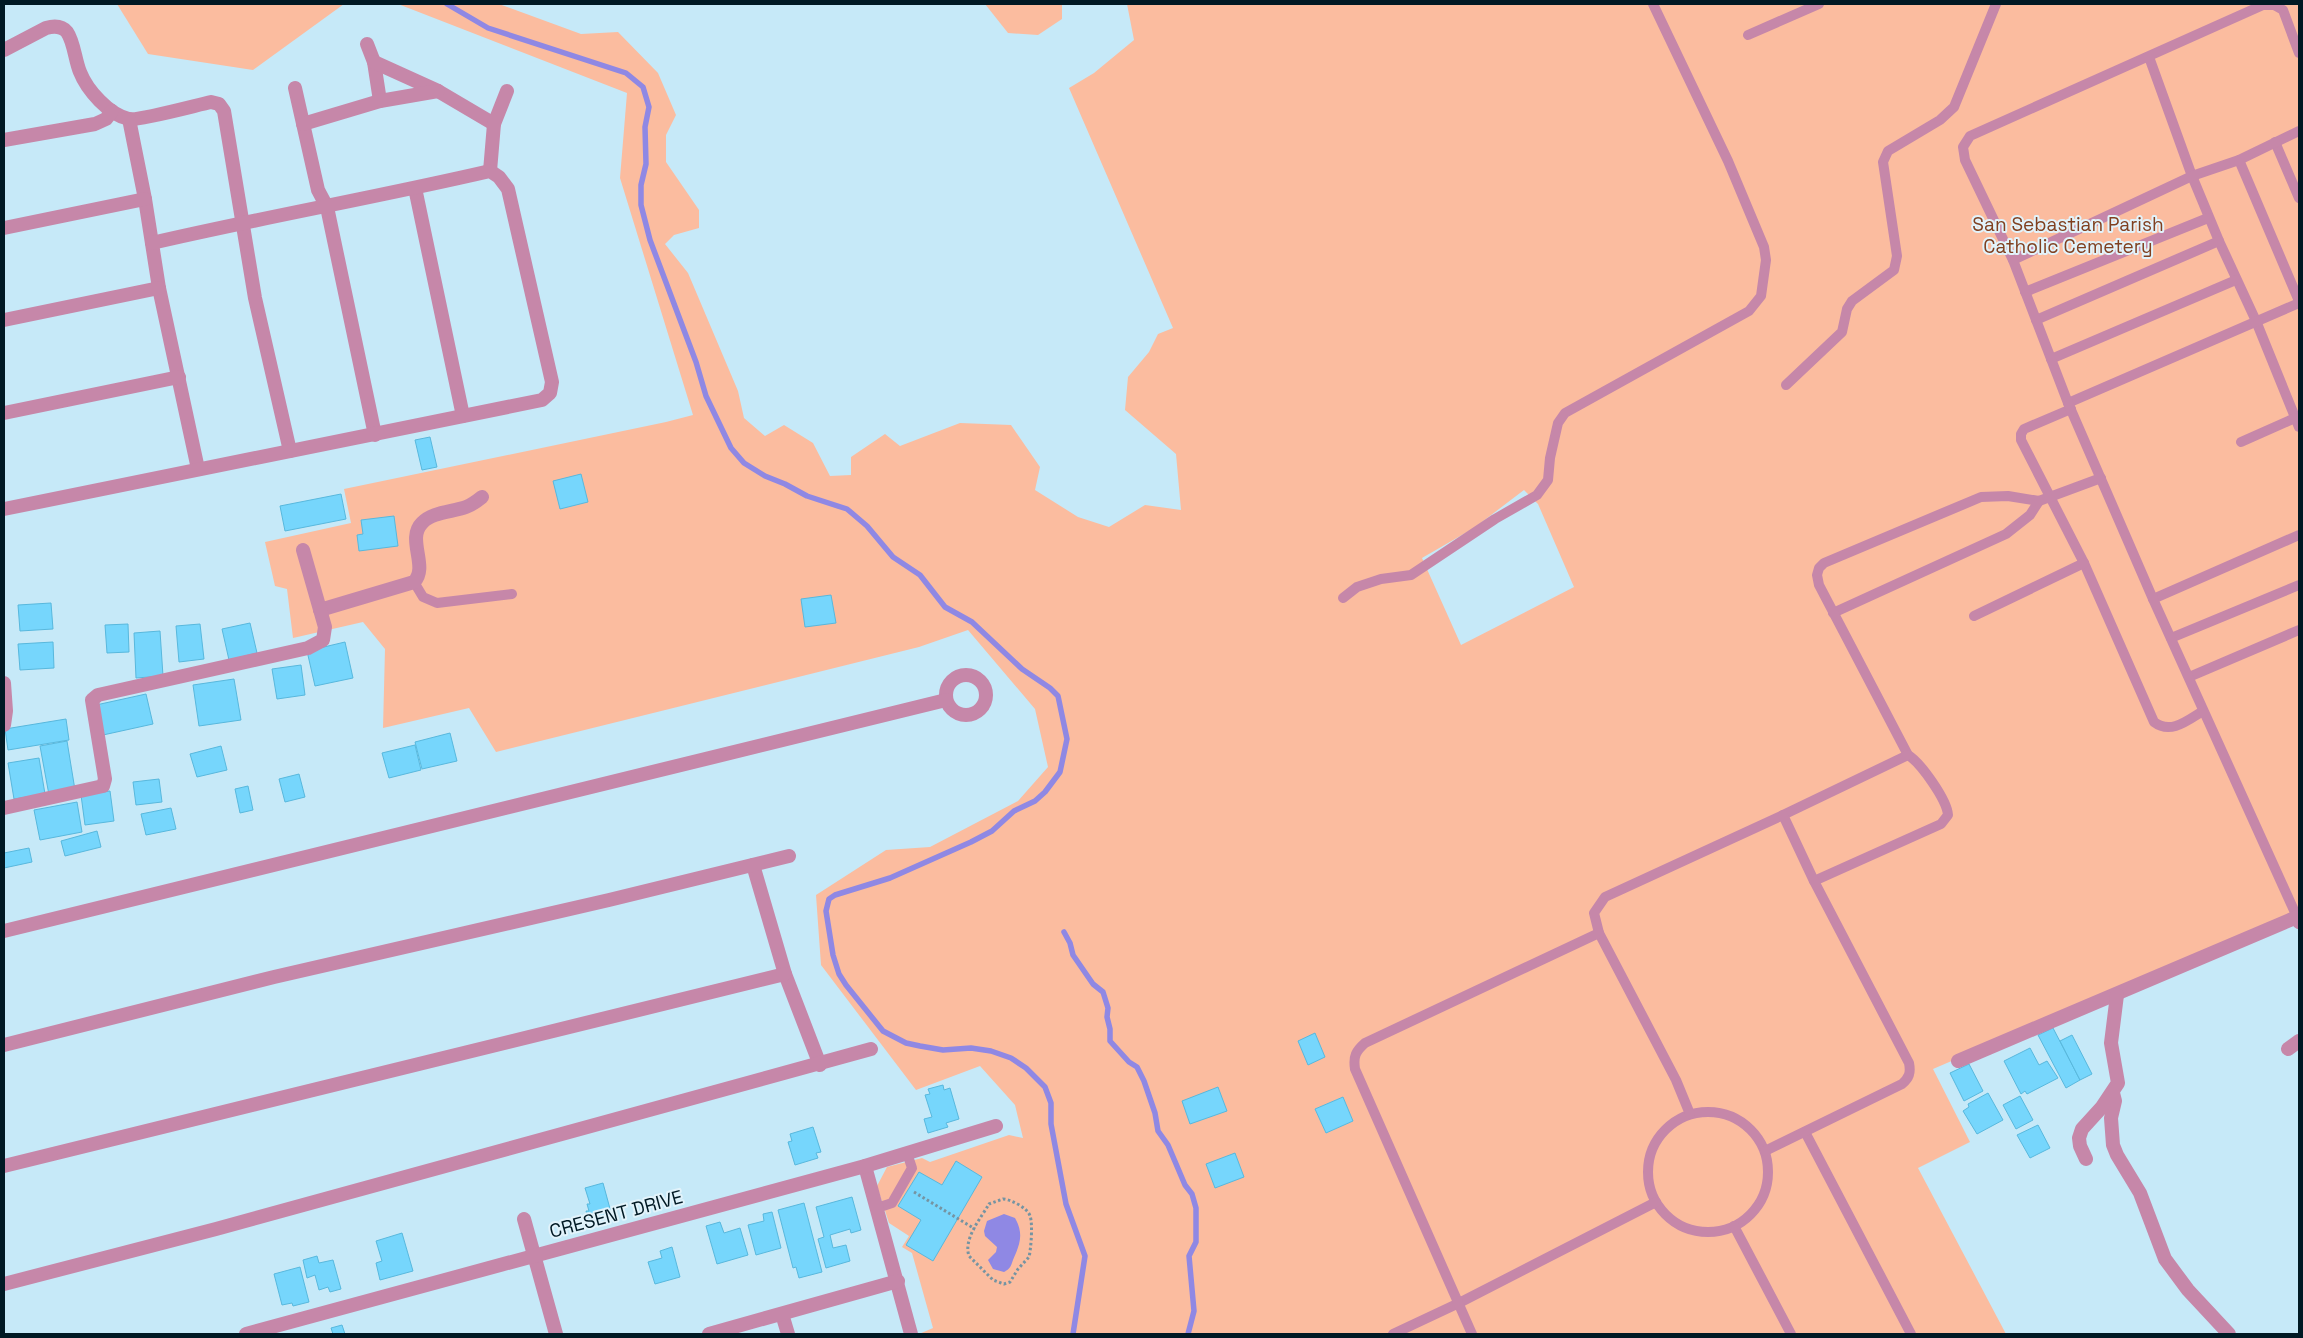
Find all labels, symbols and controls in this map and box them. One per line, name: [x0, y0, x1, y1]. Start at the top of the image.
park label: San Sebastian Parish Catholic Cemetery: [1972, 212, 2164, 259]
street label: CRESENT DRIVE: [547, 1184, 685, 1244]

